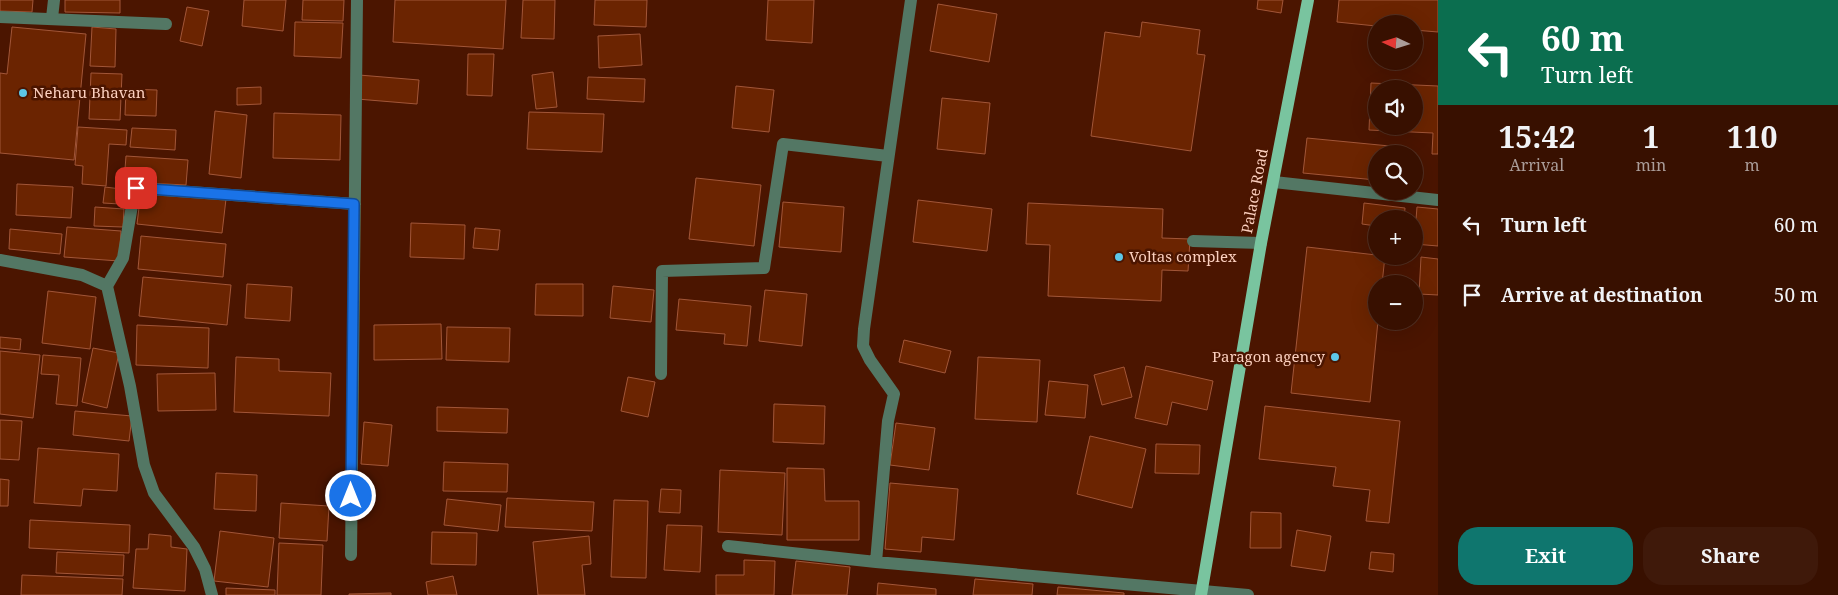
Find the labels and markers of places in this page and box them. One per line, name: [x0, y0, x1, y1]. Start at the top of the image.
place label: Neharu Bhavan: [33, 82, 146, 102]
marker: Neharu Bhavan: [17, 87, 29, 99]
pin: [115, 167, 157, 209]
place label: Voltas complex: [1129, 246, 1237, 266]
marker: Voltas complex: [1113, 251, 1125, 263]
place label: Paragon agency: [1212, 346, 1326, 366]
marker: Paragon agency: [1329, 351, 1341, 363]

